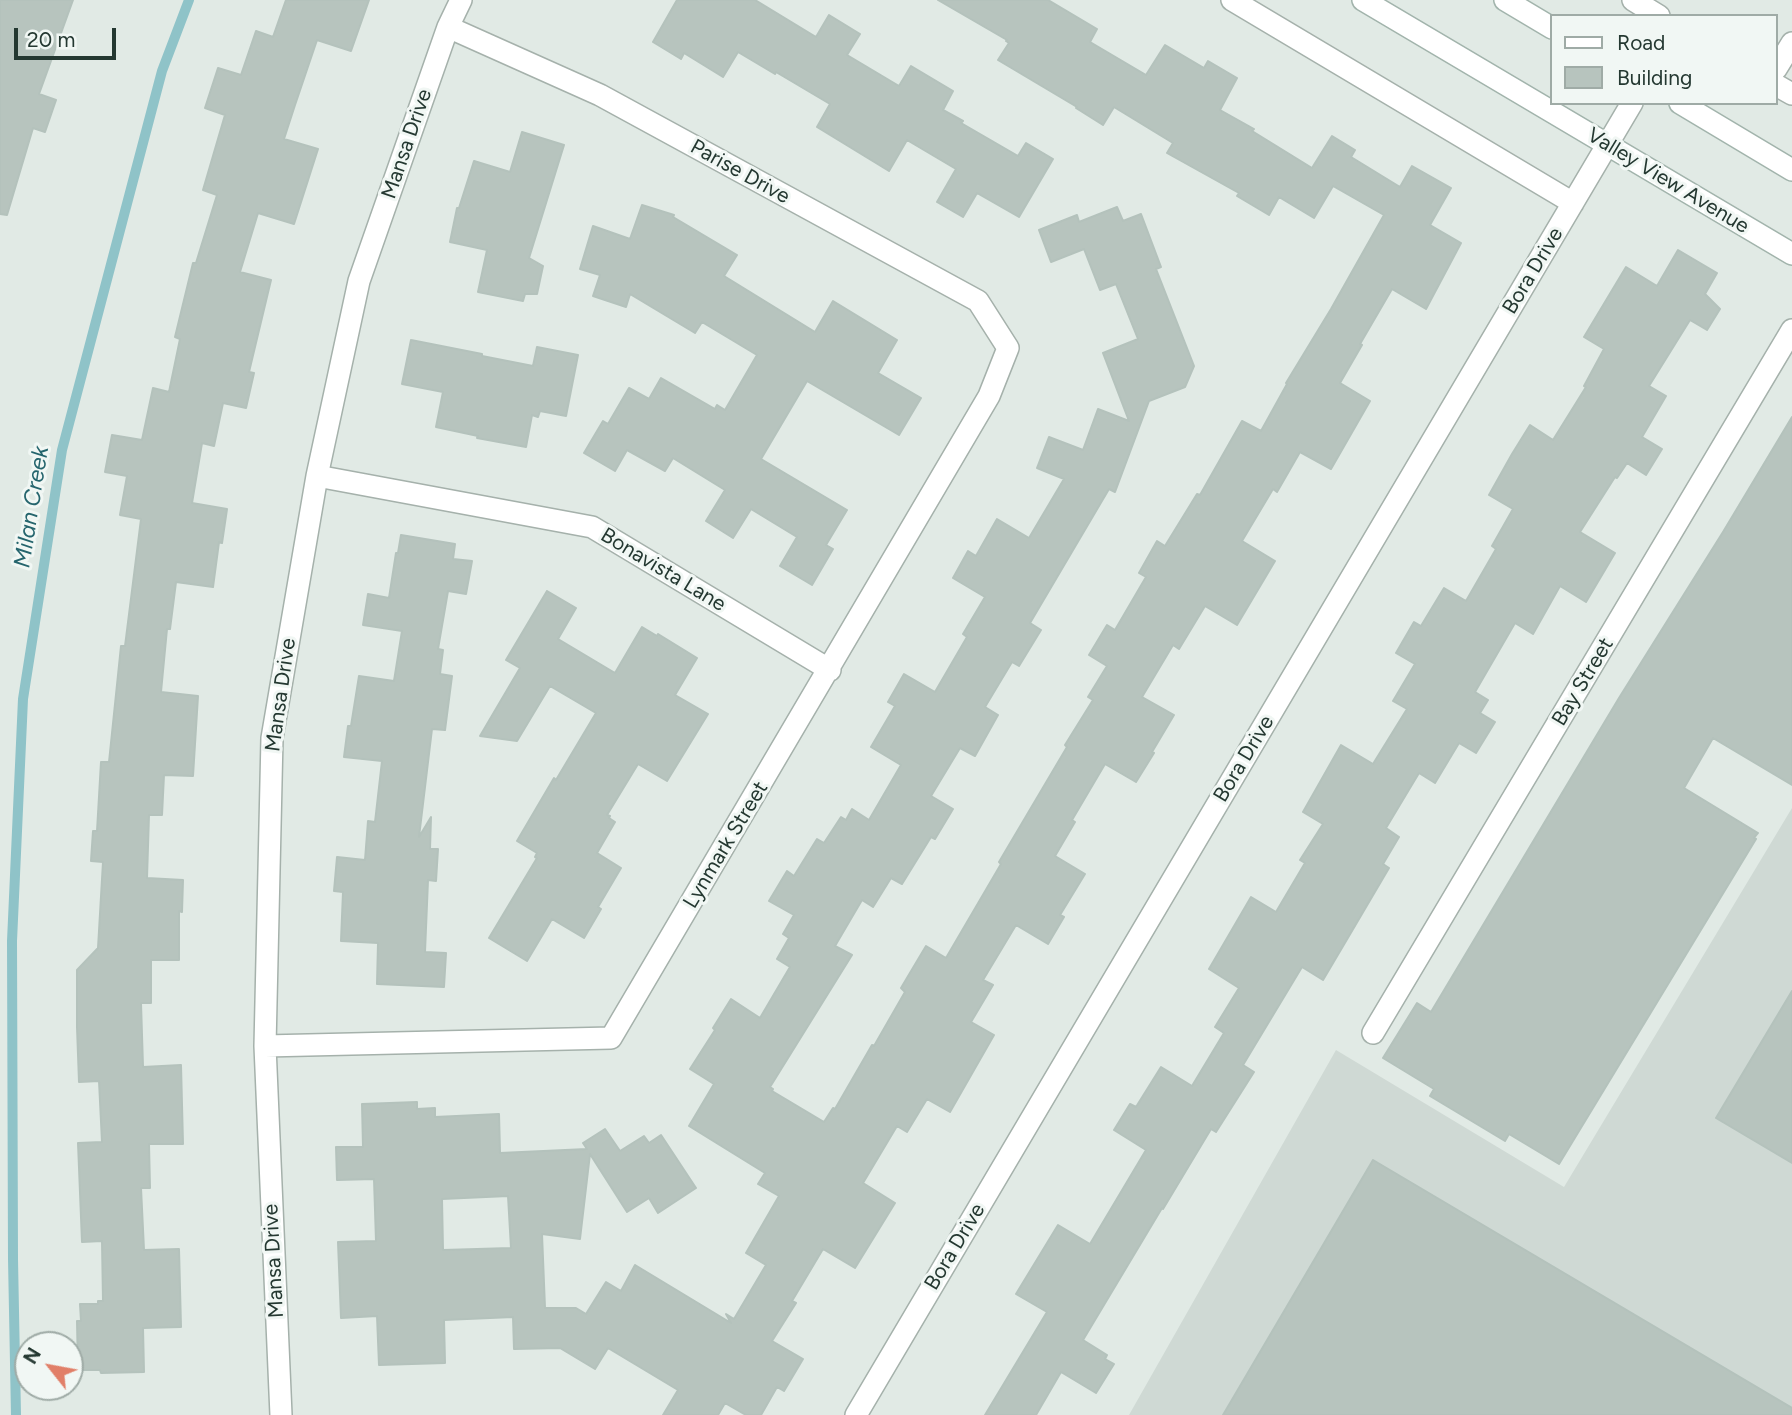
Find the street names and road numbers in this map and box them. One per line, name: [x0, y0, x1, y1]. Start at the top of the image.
street label: Mansa Drive: [376, 86, 438, 202]
street label: Valley View Avenue: [1582, 123, 1754, 239]
street label: Parise Drive: [686, 134, 794, 210]
street label: Bora Drive: [1497, 223, 1569, 319]
street label: Bonavista Lane: [596, 523, 730, 617]
street label: Bay Street: [1547, 633, 1619, 731]
street label: Mansa Drive: [261, 637, 301, 753]
street label: Bora Drive: [1208, 711, 1280, 807]
street label: Lynmark Street: [678, 777, 774, 913]
street label: Bora Drive: [919, 1199, 991, 1295]
street label: Mansa Drive: [258, 1203, 290, 1319]

